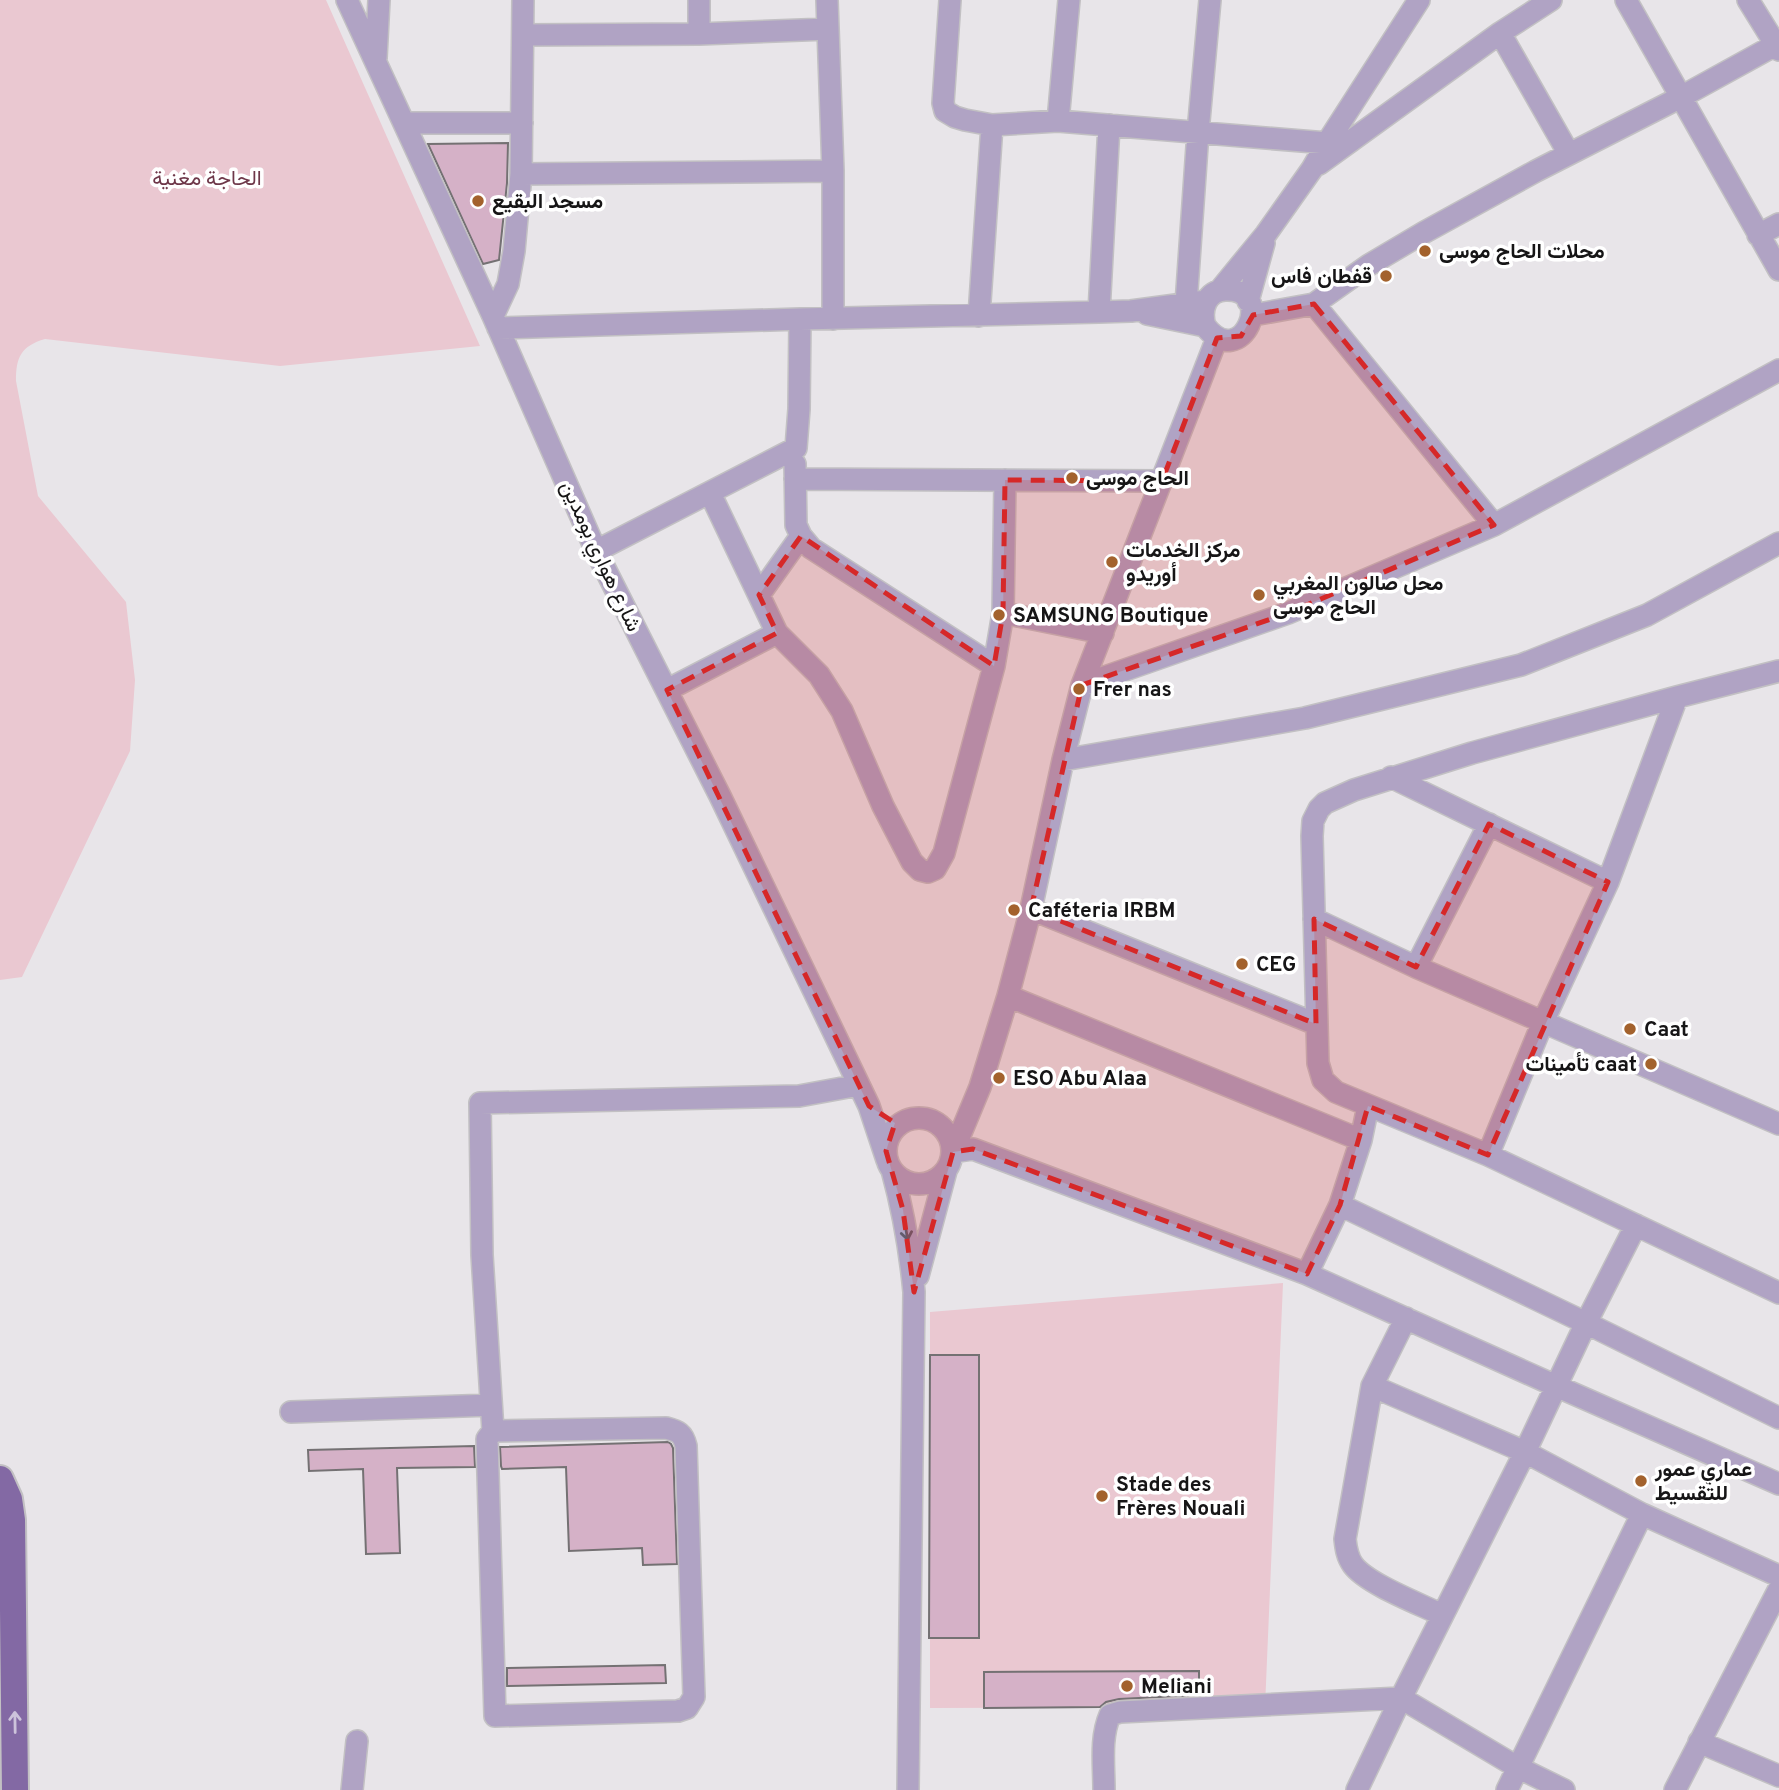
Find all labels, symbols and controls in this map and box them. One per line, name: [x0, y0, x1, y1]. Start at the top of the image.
park label: الحاجة مغنية: [152, 166, 262, 193]
place label: مسجد البقيع: [492, 189, 603, 216]
marker: مسجد البقيع: [470, 193, 486, 209]
place label: محلات الحاج موسى: [1439, 239, 1605, 266]
marker: محلات الحاج موسى: [1417, 243, 1433, 259]
place label: قفطان فاس: [1271, 264, 1372, 291]
marker: قفطان فاس: [1378, 268, 1394, 284]
place label: الحاج موسى: [1086, 466, 1189, 493]
marker: الحاج موسى: [1064, 470, 1080, 486]
street label: شارع هواري بومدين: [551, 477, 646, 637]
place label: مركز الخدمات أوريدو: [1126, 538, 1240, 589]
marker: مركز الخدمات أوريدو: [1104, 554, 1120, 570]
place label: محل صالون المغربي الحاج موسى: [1273, 571, 1443, 622]
marker: محل صالون المغربي الحاج موسى: [1251, 587, 1267, 603]
place label: SAMSUNG Boutique: [1013, 603, 1208, 630]
marker: SAMSUNG Boutique: [991, 607, 1007, 623]
place label: Frer nas: [1093, 677, 1172, 704]
marker: Frer nas: [1071, 681, 1087, 697]
place label: Caféteria IRBM: [1028, 898, 1175, 925]
marker: Caféteria IRBM: [1006, 902, 1022, 918]
place label: CEG: [1256, 952, 1296, 979]
marker: CEG: [1234, 956, 1250, 972]
place label: Caat: [1644, 1017, 1689, 1044]
marker: Caat: [1622, 1021, 1638, 1037]
place label: تأمينات caat: [1526, 1051, 1637, 1079]
marker: تأمينات caat: [1643, 1056, 1659, 1072]
place label: ESO Abu Alaa: [1013, 1066, 1147, 1093]
marker: ESO Abu Alaa: [991, 1070, 1007, 1086]
one-way arrow: [900, 1218, 914, 1241]
place label: عماري عمور للتقسيط: [1654, 1457, 1752, 1508]
place label: Stade des Frères Nouali: [1116, 1472, 1245, 1523]
marker: عماري عمور للتقسيط: [1633, 1473, 1649, 1489]
marker: Stade des Frères Nouali: [1094, 1488, 1110, 1504]
place label: Meliani: [1141, 1674, 1212, 1701]
marker: Meliani: [1119, 1678, 1135, 1694]
one-way arrow: [8, 1711, 22, 1734]

